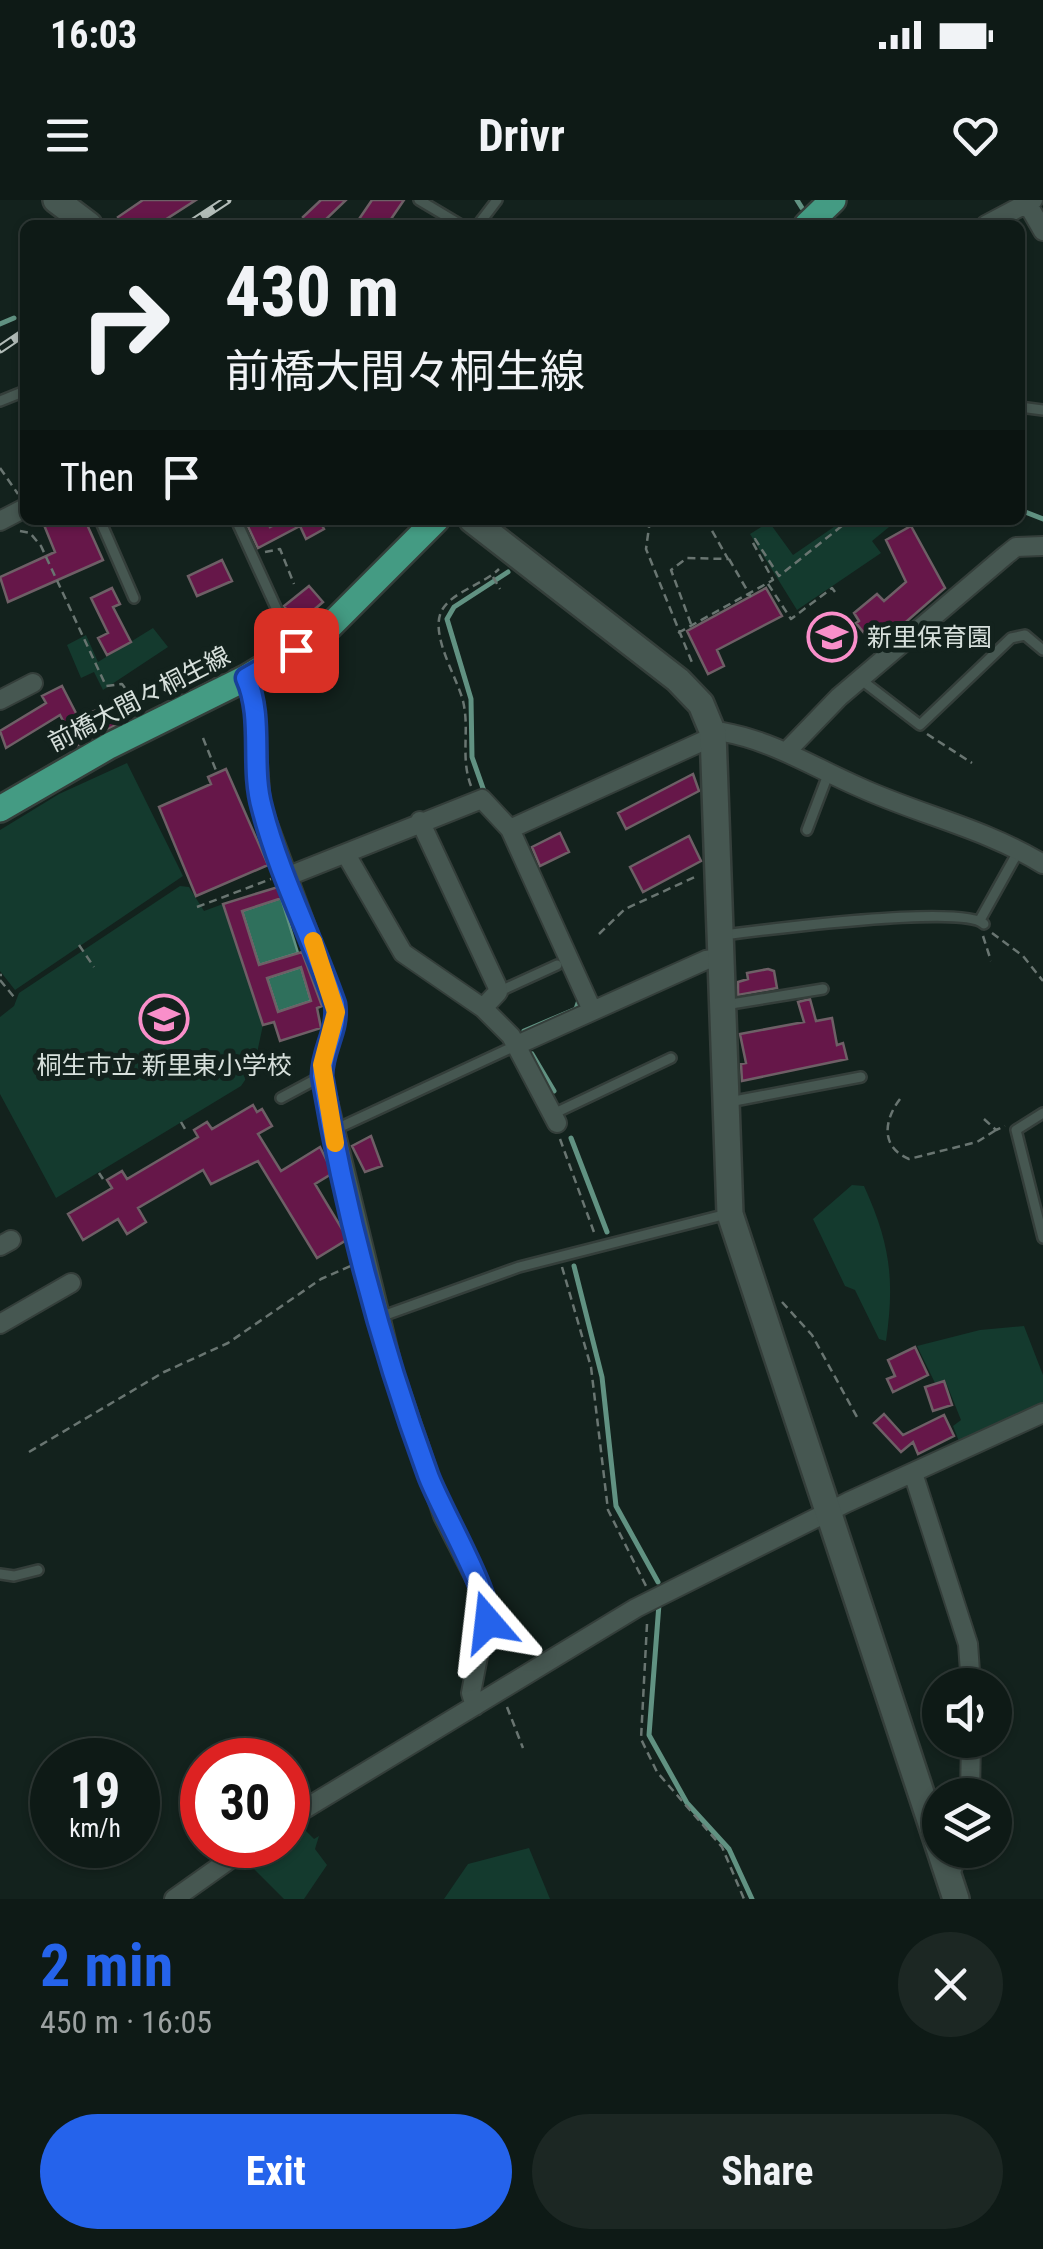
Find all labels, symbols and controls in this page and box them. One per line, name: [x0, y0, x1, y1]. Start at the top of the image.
text: 16:03: [50, 13, 137, 57]
icon: menu: [40, 108, 95, 163]
icon: heart: [948, 108, 1003, 163]
text: Drivr: [478, 109, 565, 162]
text: 430 m: [225, 251, 399, 333]
icon: right: [60, 260, 190, 390]
text: 前橋大間々桐生線: [225, 345, 585, 398]
icon: arrive: [154, 450, 209, 505]
text: Then: [60, 456, 134, 500]
pin: [254, 608, 339, 693]
school or university icon: 新里保育園: [806, 611, 858, 663]
icon: arrive: [269, 623, 324, 678]
place label: 新里保育園: [867, 623, 992, 652]
street label: 前橋大間々桐生線: [43, 641, 235, 757]
school or university icon: 桐生市立 新里東小学校: [138, 993, 190, 1045]
place label: 桐生市立 新里東小学校: [36, 1051, 292, 1080]
position arrow: [436, 1570, 540, 1674]
map controls: [922, 1668, 1012, 1868]
button: sound: [922, 1668, 1012, 1758]
speed limit sign: 30: [180, 1738, 310, 1868]
text: 19: [70, 1762, 120, 1820]
button: layers: [922, 1778, 1012, 1868]
text: km/h: [69, 1814, 121, 1843]
text: 2 min: [40, 1930, 173, 2001]
button: close: [898, 1932, 1003, 2037]
text: 450 m · 16:05: [40, 2003, 212, 2041]
button: Exit: [40, 2114, 512, 2229]
button: Share: [532, 2114, 1003, 2229]

